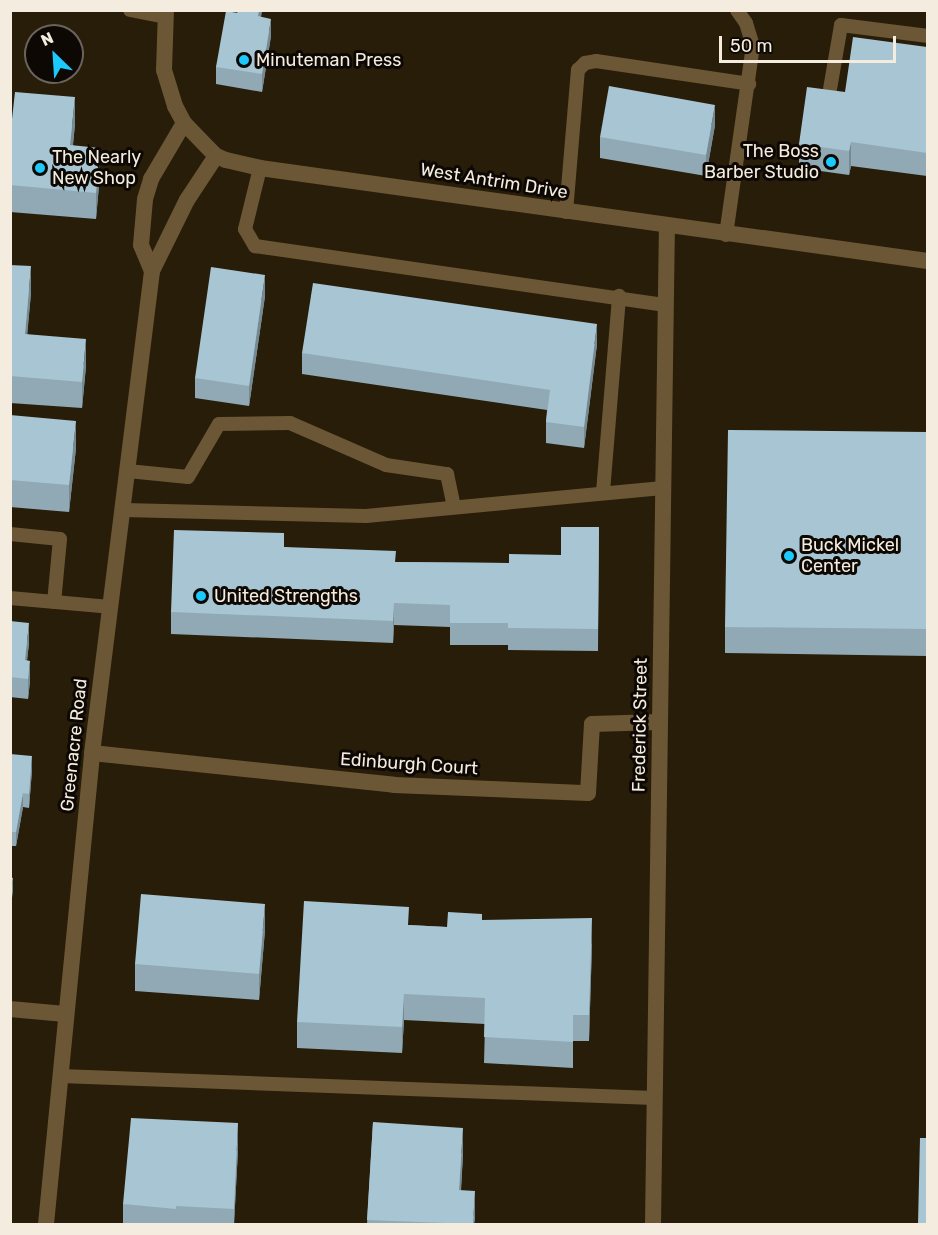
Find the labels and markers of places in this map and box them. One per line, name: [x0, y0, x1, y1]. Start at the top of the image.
place label: Minuteman Press: [256, 49, 401, 71]
marker: Minuteman Press: [237, 53, 251, 67]
place label: The Boss Barber Studio: [704, 141, 819, 184]
place label: The Nearly New Shop: [52, 147, 141, 190]
marker: The Boss Barber Studio: [824, 155, 838, 169]
marker: The Nearly New Shop: [33, 161, 47, 175]
place label: Buck Mickel Center: [801, 535, 899, 578]
marker: Buck Mickel Center: [782, 549, 796, 563]
place label: United Strengths: [214, 585, 358, 607]
marker: United Strengths: [192, 587, 210, 605]

